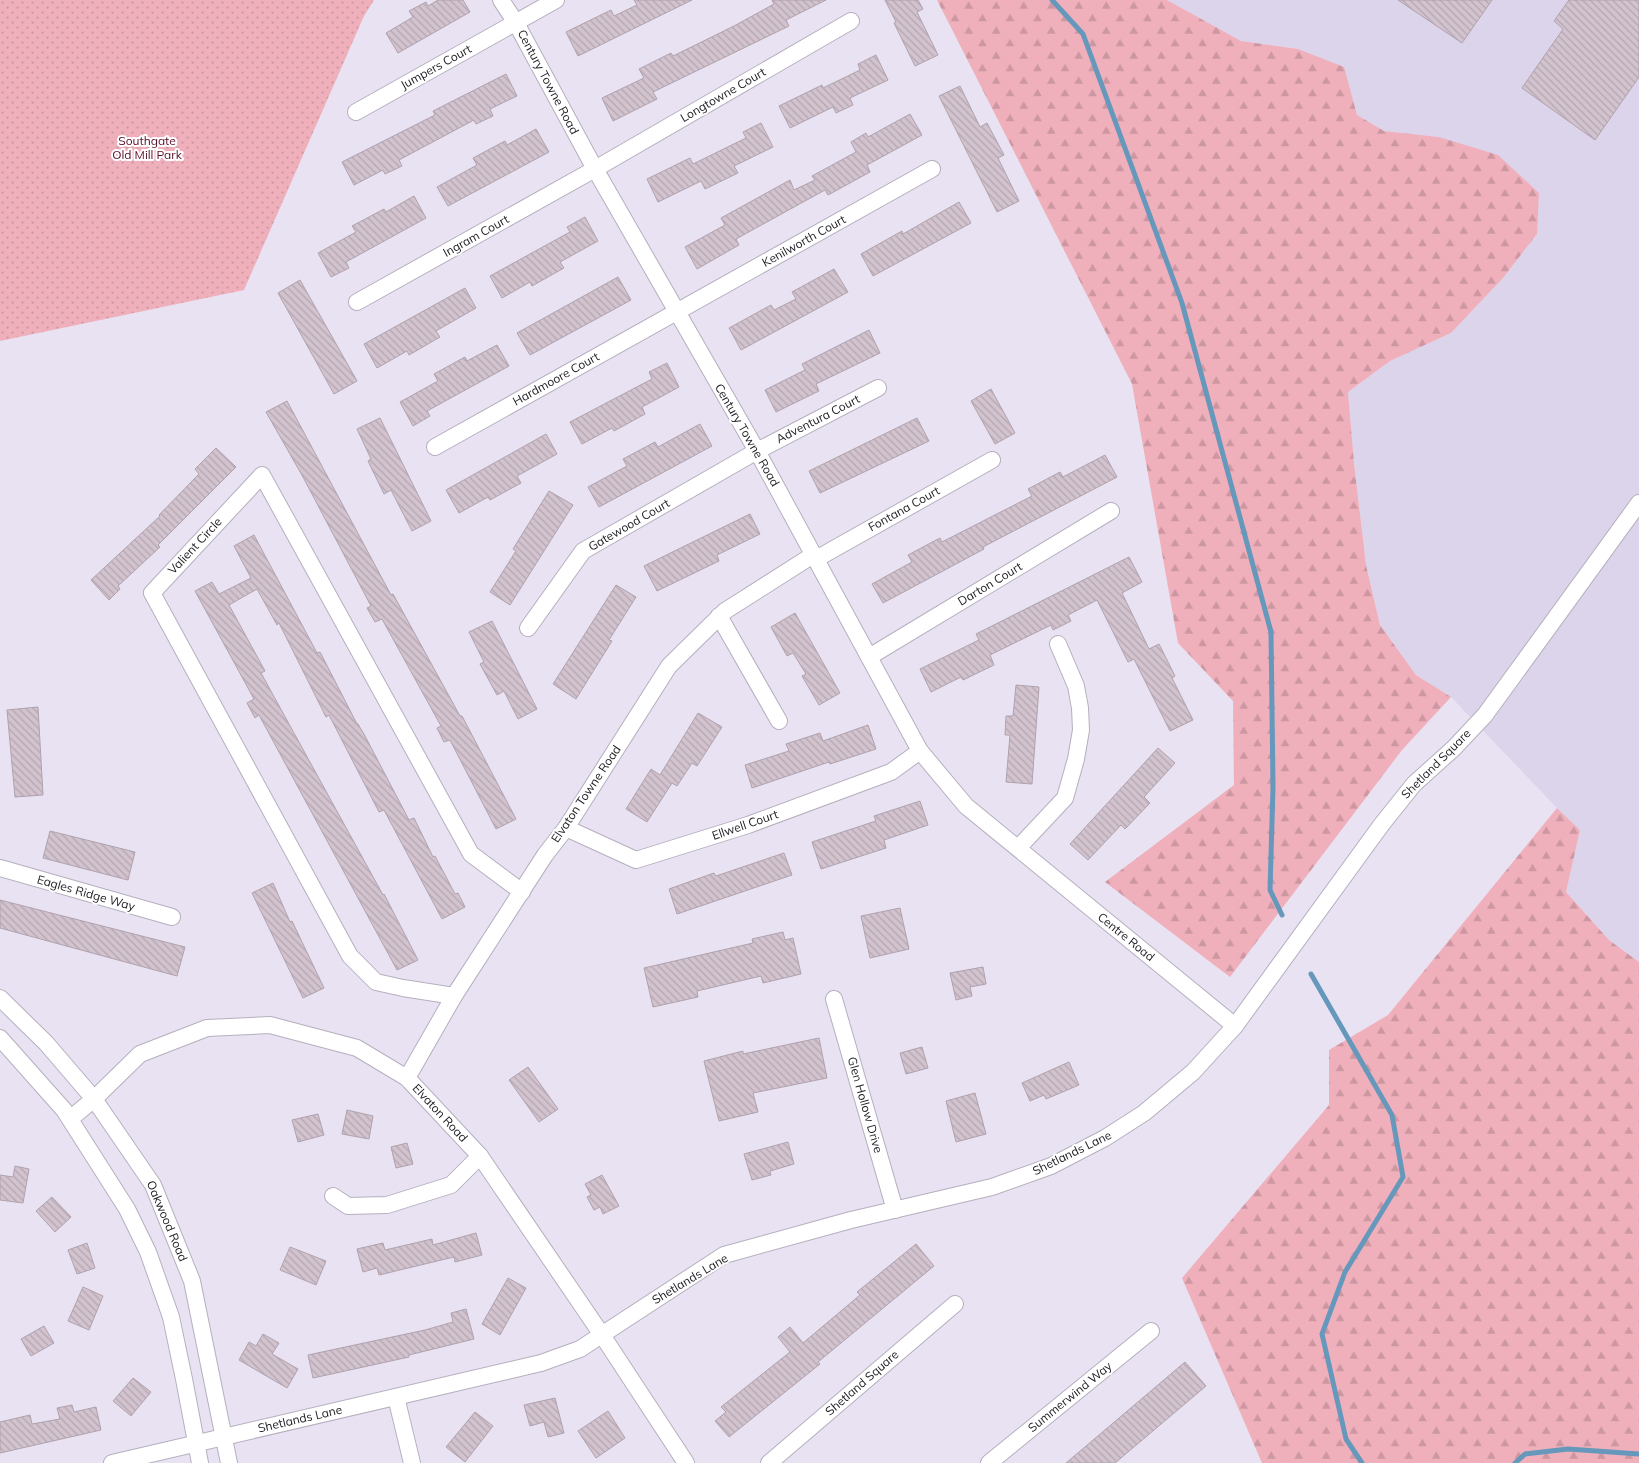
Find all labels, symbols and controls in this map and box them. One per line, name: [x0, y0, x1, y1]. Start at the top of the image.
street label: Century Towne Road: [515, 27, 582, 137]
street label: Jumpers Court: [398, 41, 474, 92]
street label: Longtowne Court: [677, 64, 768, 125]
park label: Southgate Old Mill Park: [112, 133, 183, 162]
street label: Ingram Court: [440, 211, 511, 260]
street label: Kenilworth Court: [759, 211, 848, 270]
street label: Hardmoore Court: [510, 349, 602, 409]
street label: Century Towne Road: [712, 381, 783, 489]
street label: Adventura Court: [773, 391, 862, 446]
street label: Fontana Court: [865, 483, 942, 534]
street label: Gatewood Court: [585, 495, 672, 554]
street label: Valient Circle: [165, 514, 225, 577]
street label: Darton Court: [955, 558, 1025, 609]
street label: Shetland Square: [1398, 726, 1474, 802]
street label: Elvaton Towne Road: [547, 742, 624, 845]
street label: Ellwell Court: [710, 806, 780, 843]
street label: Eagles Ridge Way: [35, 871, 137, 914]
street label: Centre Road: [1095, 909, 1158, 964]
street label: Glen Hollow Drive: [845, 1055, 886, 1155]
street label: Elvaton Road: [410, 1081, 471, 1145]
street label: Shetlands Lane: [1030, 1127, 1114, 1178]
street label: Oakwood Road: [144, 1178, 191, 1263]
street label: Shetlands Lane: [649, 1250, 730, 1307]
street label: Shetland Square: [822, 1347, 901, 1419]
street label: Summerwind Way: [1025, 1358, 1115, 1435]
street label: Shetlands Lane: [256, 1402, 343, 1435]

